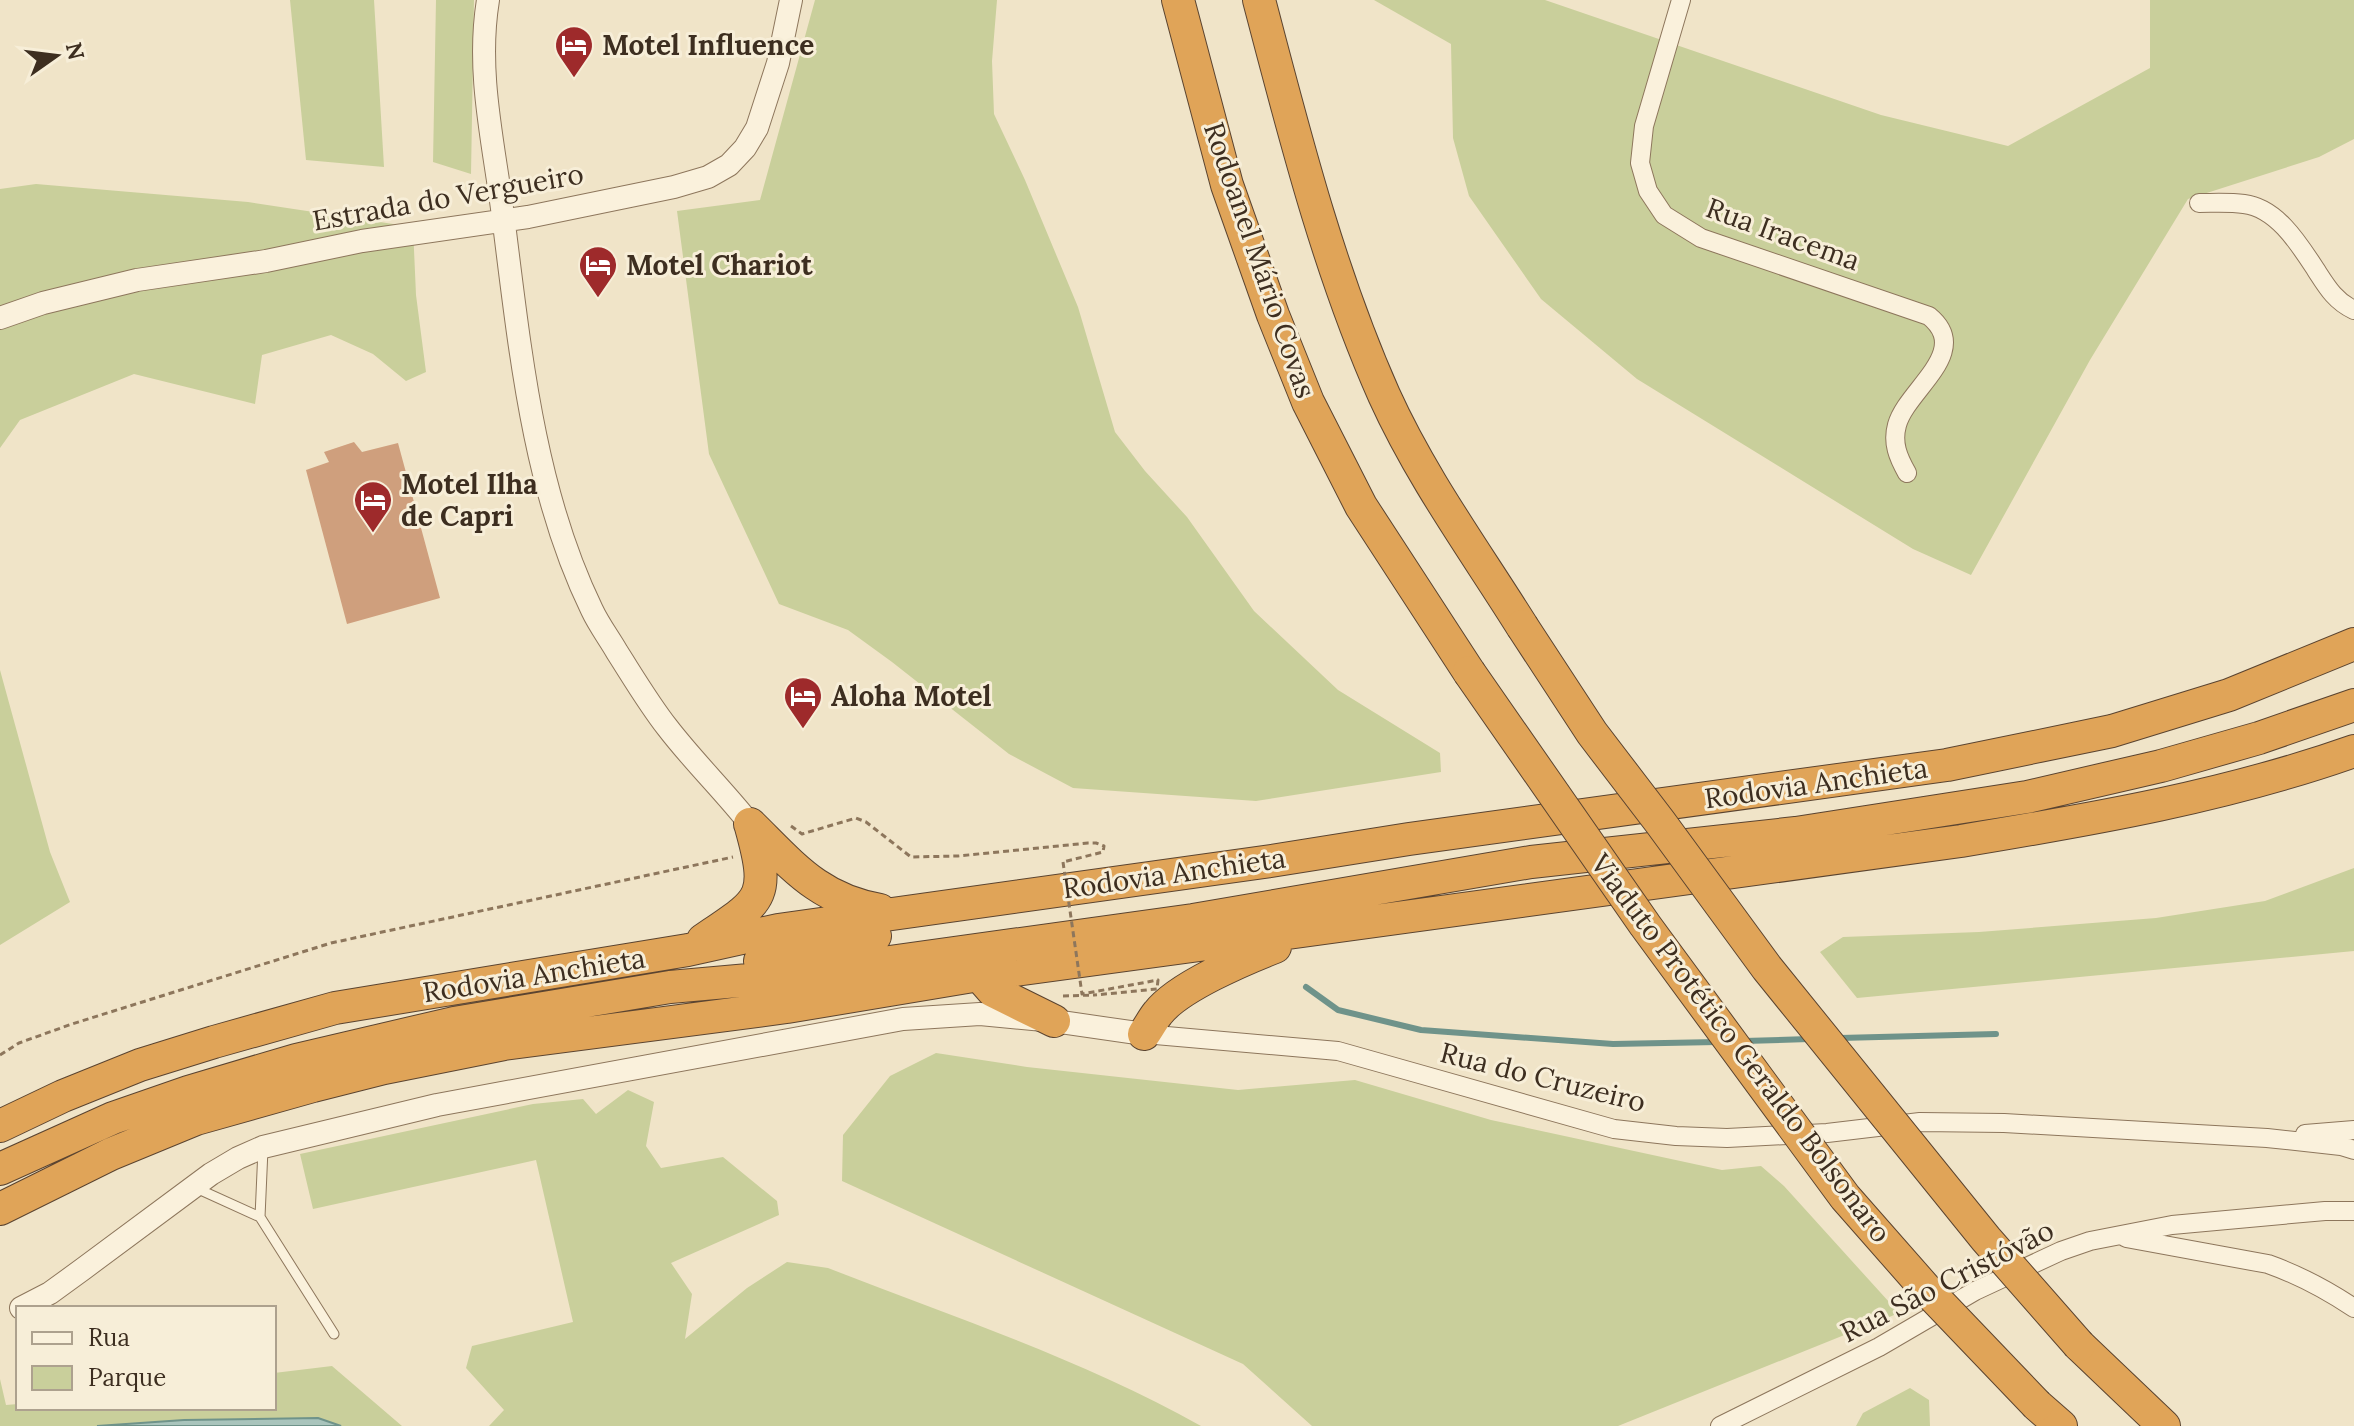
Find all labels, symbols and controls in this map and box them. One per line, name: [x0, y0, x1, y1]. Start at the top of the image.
north arrow: [16, 16, 96, 96]
hotel icon: Motel Influence: [553, 24, 595, 79]
place label: Motel Influence: [602, 27, 814, 63]
text: N: [60, 40, 91, 63]
street label: Rodoanel Mário Covas: [1196, 117, 1324, 403]
street label: Estrada do Vergueiro: [310, 155, 586, 239]
street label: Rua Iracema: [1701, 190, 1865, 278]
hotel icon: Motel Chariot: [577, 244, 619, 299]
place label: Motel Chariot: [626, 247, 813, 283]
place label: Motel Ilha de Capri: [401, 466, 538, 534]
hotel icon: Motel Ilha de Capri: [352, 479, 394, 534]
hotel icon: Aloha Motel: [782, 675, 824, 730]
place label: Aloha Motel: [831, 678, 992, 714]
street label: Rodovia Anchieta: [1702, 750, 1930, 816]
street label: Rodovia Anchieta: [1060, 840, 1288, 906]
street label: Viaduto Protético Geraldo Bolsonaro: [1582, 845, 1899, 1250]
street label: Rodovia Anchieta: [420, 940, 648, 1010]
street label: Rua do Cruzeiro: [1437, 1034, 1649, 1120]
street label: Rua São Cristóvão: [1834, 1212, 2060, 1350]
legend: [16, 1306, 276, 1410]
text: Rua: [88, 1322, 130, 1353]
text: Parque: [88, 1362, 166, 1393]

